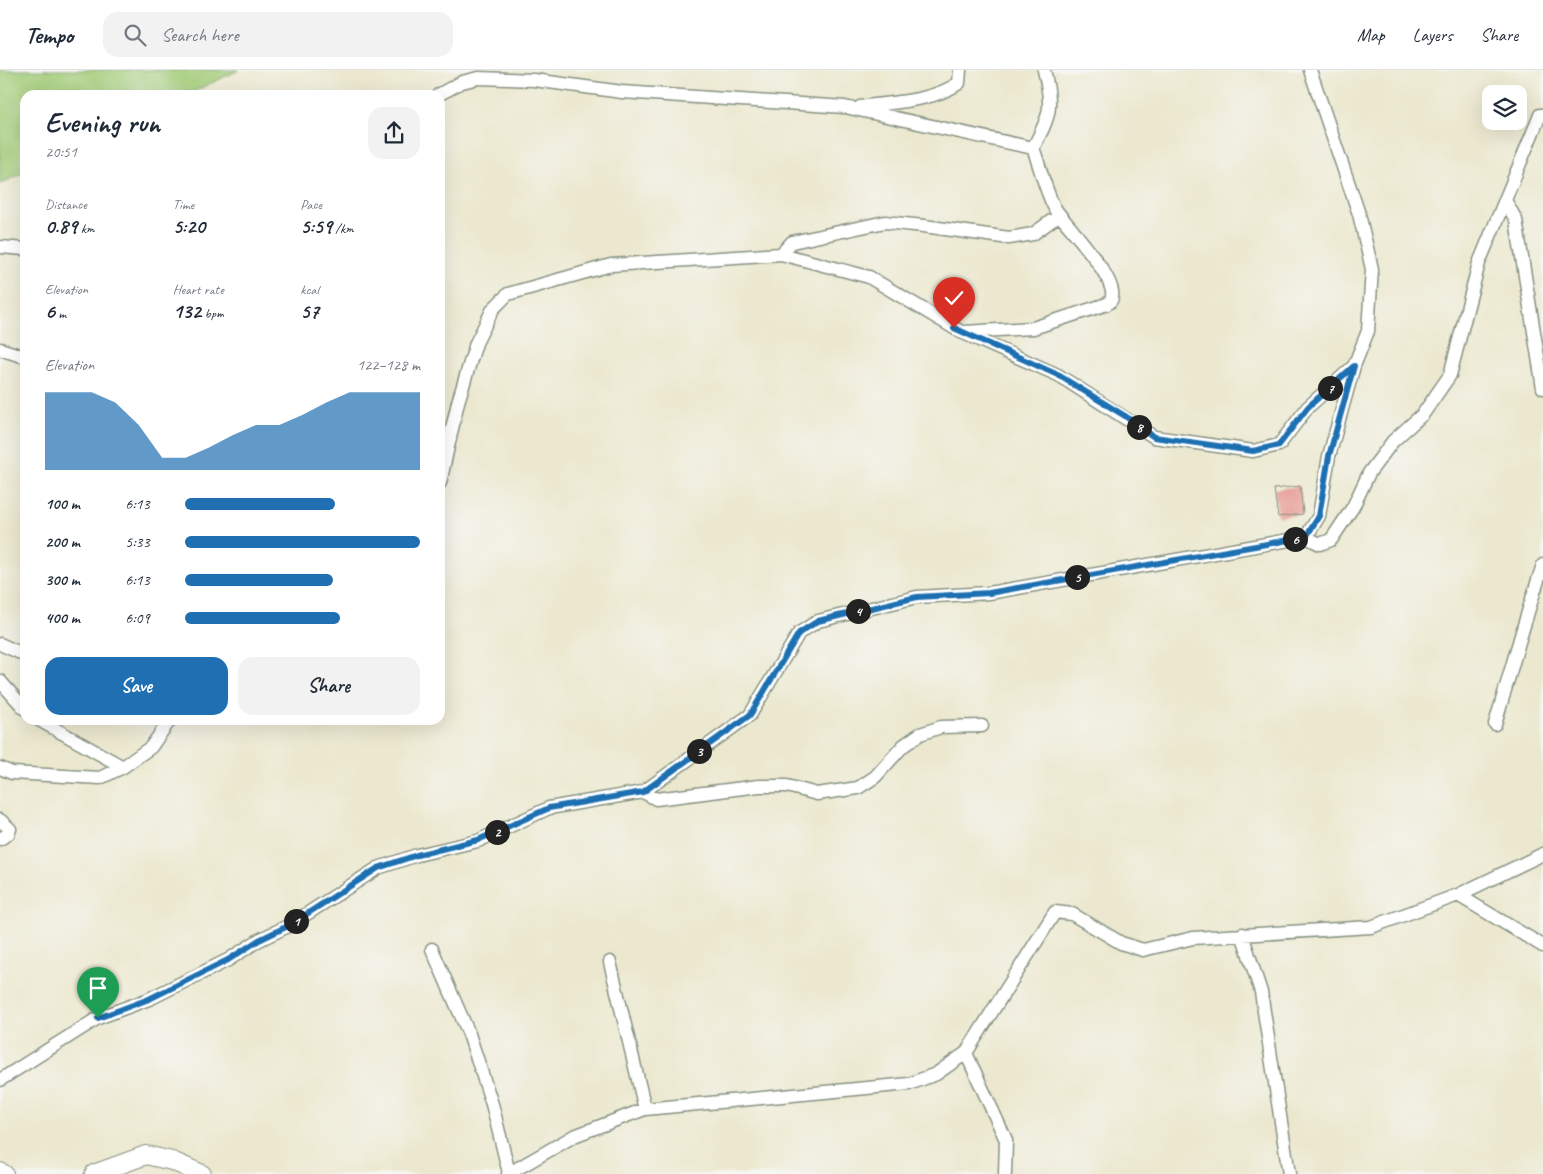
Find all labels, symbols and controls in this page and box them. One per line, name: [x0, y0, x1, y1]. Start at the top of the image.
search box: [103, 12, 453, 57]
text: Tempo: [25, 20, 73, 50]
icon: search: [121, 21, 149, 49]
text: Search here: [161, 23, 239, 47]
text: Map: [1357, 24, 1385, 46]
text: Layers: [1413, 24, 1452, 46]
text: Share: [1480, 24, 1518, 46]
map controls: [1482, 85, 1527, 130]
button: layers: [1482, 85, 1527, 130]
text: Evening run: [45, 105, 160, 140]
button: share: [368, 107, 420, 159]
text: 20:51: [45, 142, 77, 162]
text: Distance: [45, 196, 87, 213]
text: Time: [173, 196, 194, 213]
text: Pace: [300, 196, 322, 213]
text: 0.89: [45, 213, 77, 239]
text: 5:20: [173, 213, 205, 239]
text: 5:59: [300, 213, 332, 239]
text: km: [77, 220, 94, 237]
text: /km: [332, 220, 354, 237]
pin: [933, 277, 975, 328]
text: Elevation: [45, 281, 88, 298]
text: Heart rate: [173, 281, 224, 298]
text: kcal: [300, 281, 319, 298]
icon: check: [940, 284, 968, 312]
text: 6: [45, 298, 55, 324]
text: 132: [173, 298, 201, 324]
text: 57: [300, 298, 319, 324]
text: m: [55, 305, 66, 322]
text: bpm: [201, 305, 224, 322]
text: Elevation: [45, 355, 94, 375]
text: 122–128 m: [357, 355, 420, 375]
pin: 7: [1318, 376, 1342, 400]
text: 7: [1327, 380, 1334, 397]
pin: 8: [1126, 414, 1152, 440]
text: 8: [1136, 419, 1143, 436]
text: 100 m: [45, 494, 80, 514]
text: 6:13: [125, 494, 150, 514]
pin: 6: [1282, 526, 1308, 552]
text: 6: [1292, 531, 1299, 548]
text: 200 m: [45, 532, 80, 552]
text: 5:33: [125, 532, 150, 552]
pin: 5: [1064, 564, 1090, 590]
text: 5: [1074, 569, 1081, 586]
text: 300 m: [45, 570, 80, 590]
text: 6:13: [125, 570, 150, 590]
pin: 4: [846, 598, 870, 624]
text: 4: [855, 603, 862, 620]
text: 400 m: [45, 608, 80, 628]
text: 6:09: [125, 608, 150, 628]
button: Save: [45, 657, 228, 715]
button: Share: [238, 657, 420, 715]
pin: 3: [686, 738, 712, 764]
text: 3: [696, 743, 703, 760]
pin: 2: [484, 820, 510, 844]
text: 2: [494, 824, 501, 841]
pin: 1: [284, 908, 308, 934]
text: 1: [293, 913, 300, 930]
pin: [77, 967, 119, 1018]
icon: arrive: [84, 974, 112, 1002]

